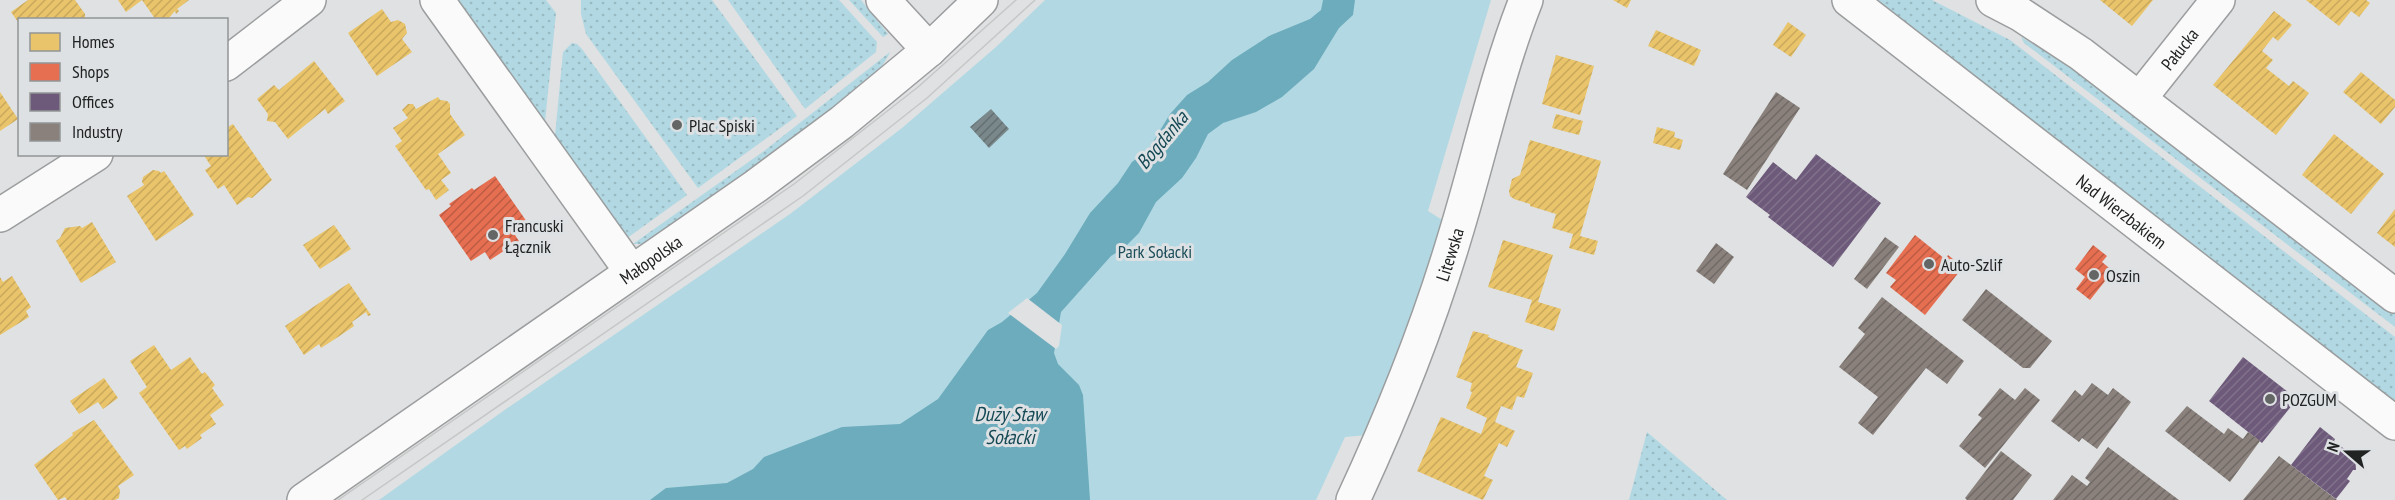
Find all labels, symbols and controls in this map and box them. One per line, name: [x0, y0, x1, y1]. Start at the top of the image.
legend: [18, 18, 228, 156]
street label: Pałucka: [2155, 23, 2203, 74]
text: Homes: [72, 30, 115, 53]
text: Shops: [72, 60, 109, 83]
text: Offices: [72, 90, 114, 113]
water label: Bogdanka: [1130, 105, 1194, 174]
place label: Plac Spiski: [689, 114, 755, 137]
marker: Plac Spiski: [670, 118, 684, 132]
text: Industry: [72, 120, 123, 143]
street label: Nad Wierzbakiem: [2072, 169, 2172, 254]
place label: Francuski Łącznik: [505, 214, 564, 258]
street label: Litewska: [1430, 225, 1468, 284]
marker: Francuski Łącznik: [486, 228, 500, 242]
street label: Małopolska: [615, 230, 686, 289]
park label: Park Sołacki: [1118, 240, 1192, 263]
place label: Auto-Szlif: [1941, 253, 2003, 276]
marker: Auto-Szlif: [1922, 257, 1936, 271]
place label: Oszin: [2106, 264, 2140, 287]
marker: Oszin: [2087, 268, 2101, 282]
place label: POZGUM: [2282, 388, 2337, 411]
marker: POZGUM: [2263, 392, 2277, 406]
water label: Duży Staw Sołacki: [974, 401, 1049, 450]
north arrow: [2317, 422, 2377, 482]
text: N: [2322, 439, 2344, 454]

